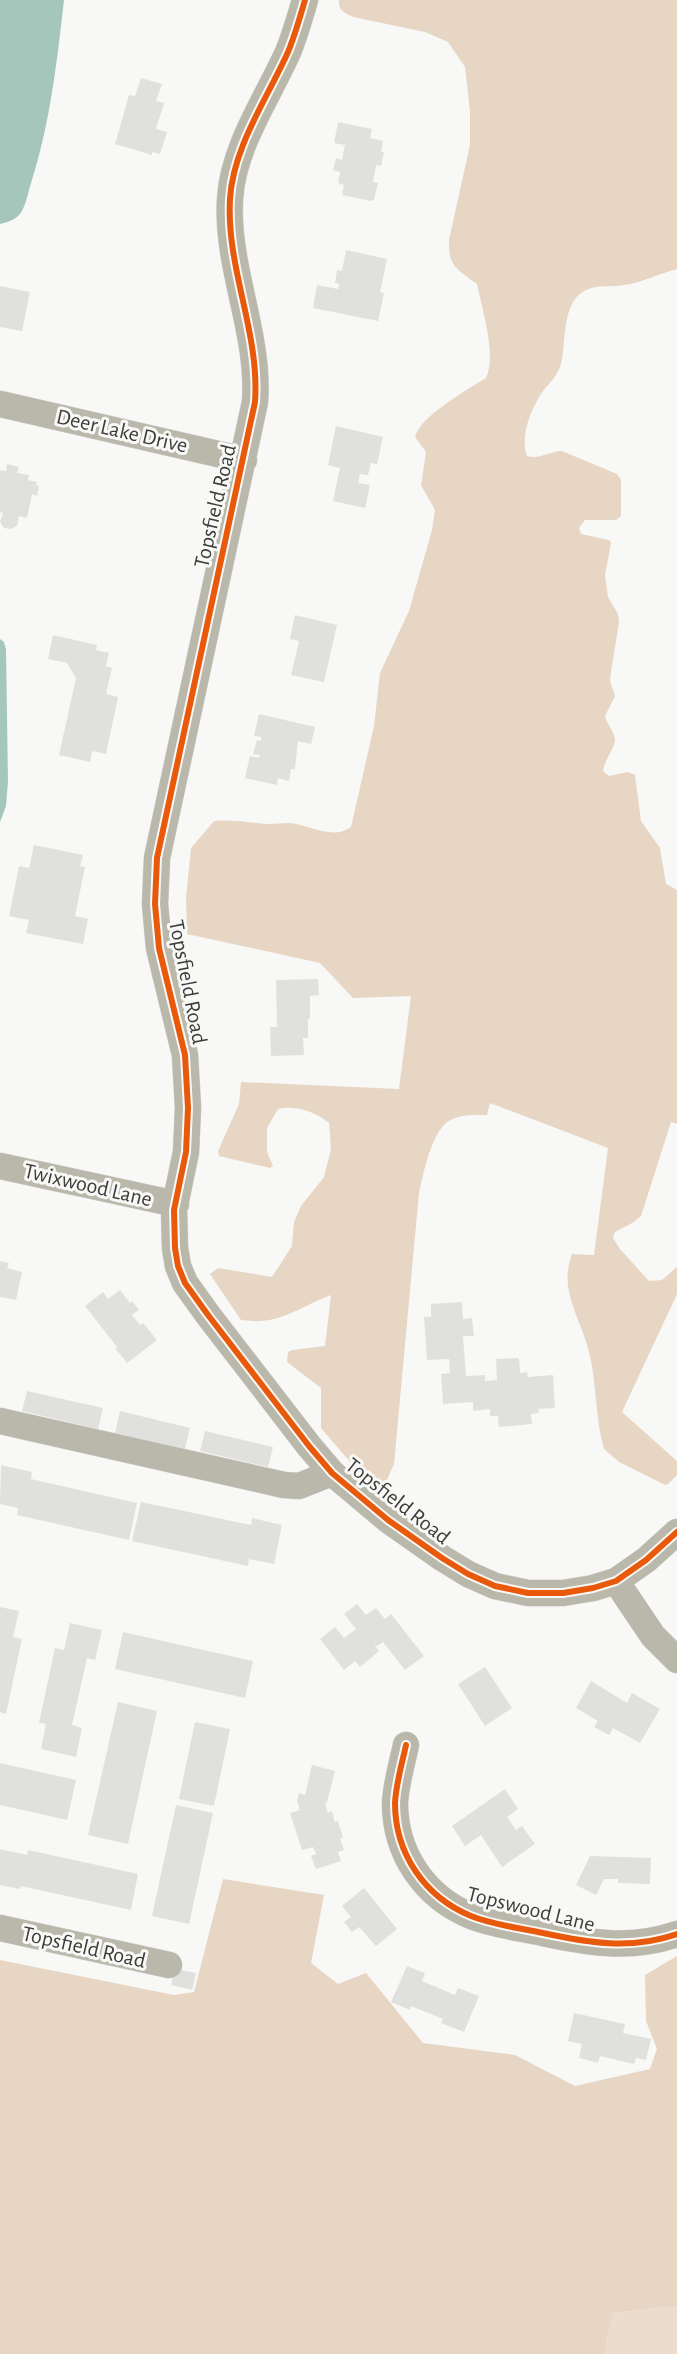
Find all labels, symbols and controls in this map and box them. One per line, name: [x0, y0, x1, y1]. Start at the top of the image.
street label: Deer Lake Drive: [54, 405, 190, 457]
street label: Topsfield Road: [190, 442, 240, 570]
street label: Topsfield Road: [165, 918, 211, 1046]
street label: Twixwood Lane: [22, 1160, 154, 1210]
street label: Topsfield Road: [342, 1454, 454, 1548]
street label: Topswood Lane: [465, 1882, 597, 1936]
street label: Topsfield Road: [20, 1922, 148, 1972]

